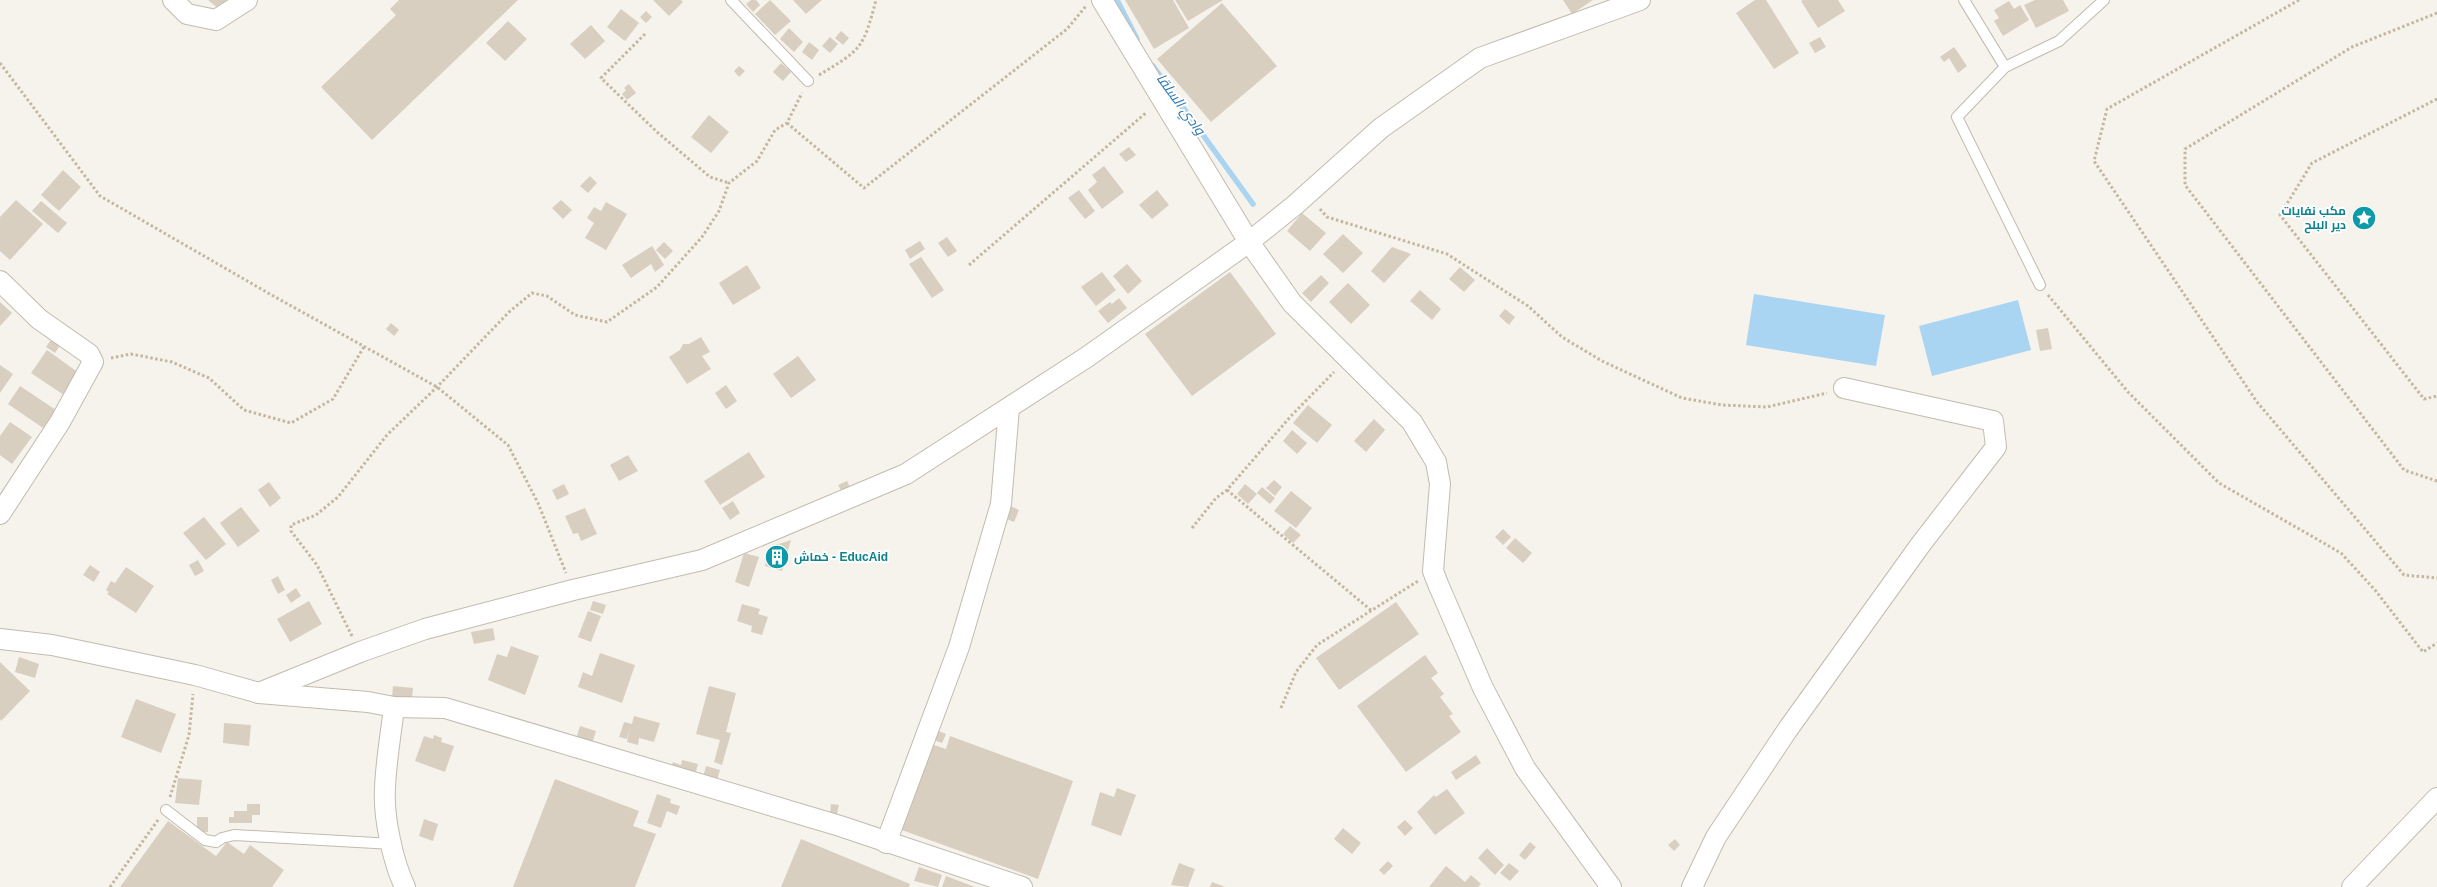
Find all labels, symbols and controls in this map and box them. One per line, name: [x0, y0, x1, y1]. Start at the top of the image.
water label: وادي السلقا: [1150, 70, 1209, 141]
place label: مكب نفايات دير البلح: [2282, 204, 2346, 234]
place icon: مكب نفايات دير البلح: [2351, 205, 2377, 231]
building icon: خماش - EducAid: [764, 544, 790, 570]
place label: خماش - EducAid: [794, 550, 888, 565]

